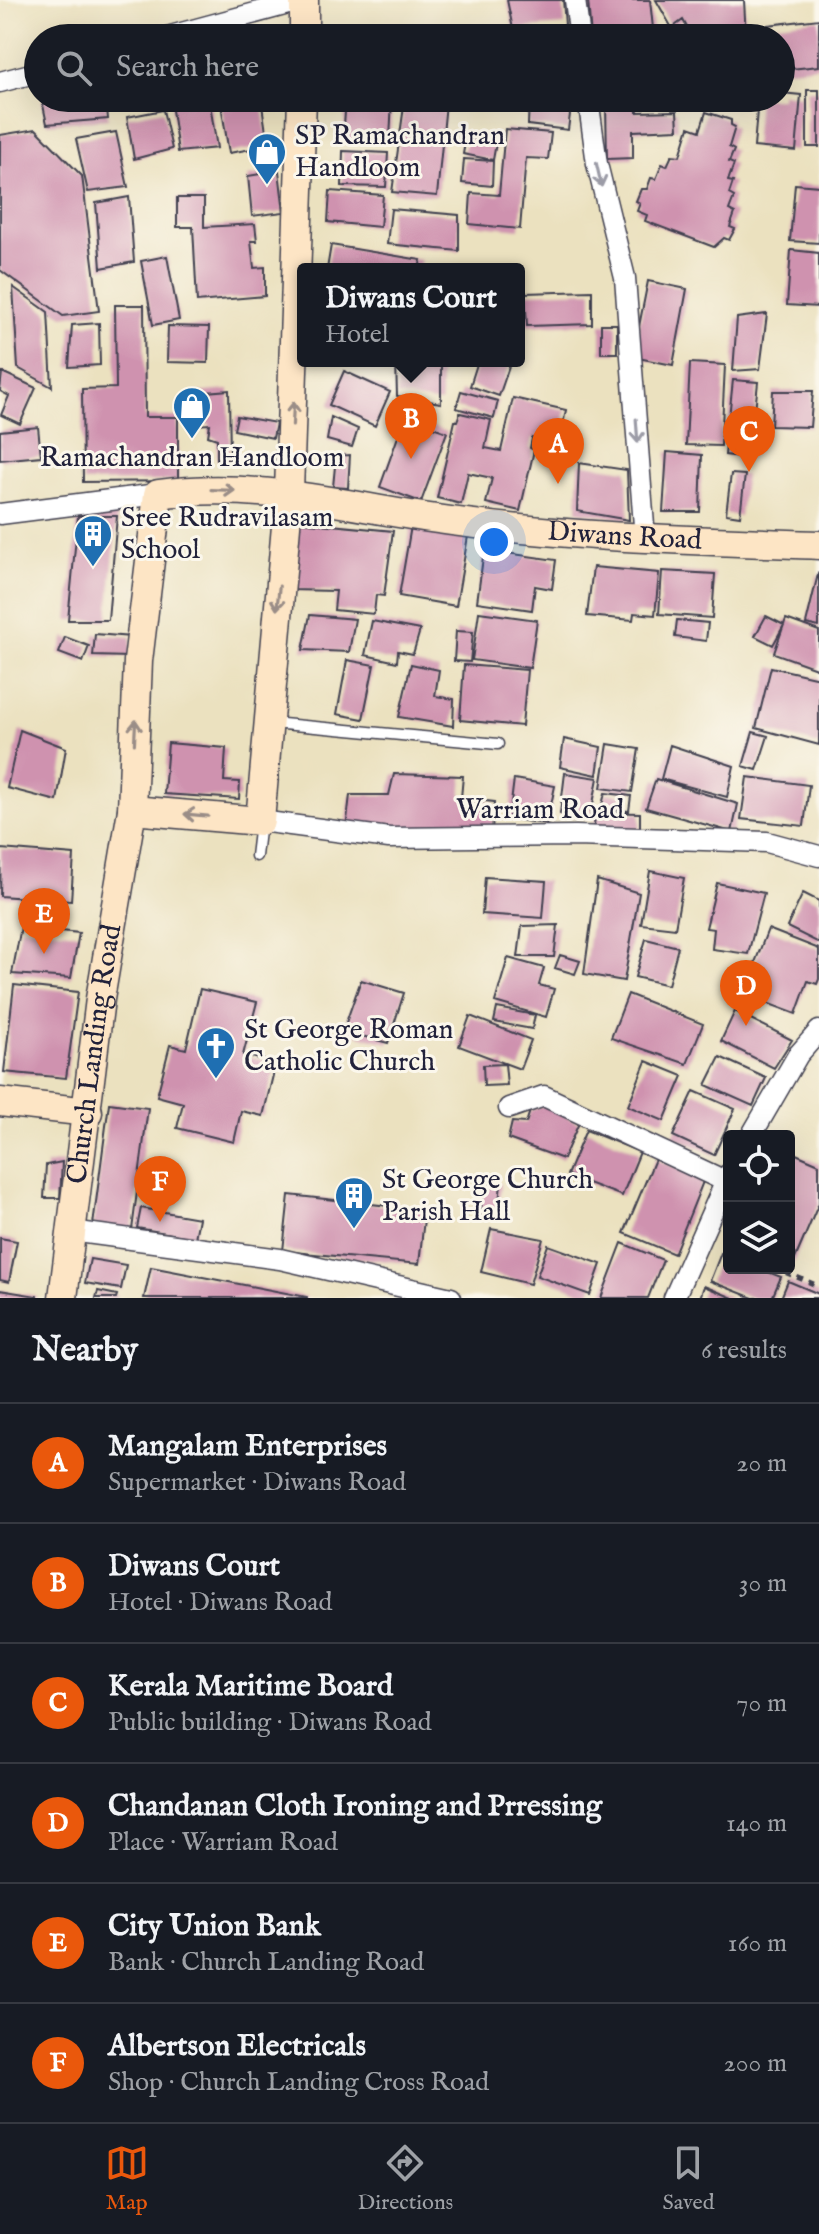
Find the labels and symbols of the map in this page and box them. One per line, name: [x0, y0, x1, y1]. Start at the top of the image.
place label: SP Ramachandran Handloom: [295, 119, 505, 186]
shop icon: SP Ramachandran Handloom: [246, 131, 288, 186]
one-way arrow: [593, 162, 608, 187]
shop icon: Ramachandran Handloom: [171, 385, 213, 440]
pin: B: [385, 393, 437, 459]
one-way arrow: [285, 401, 300, 428]
pin: C: [723, 406, 775, 472]
pin: A: [532, 418, 584, 484]
one-way arrow: [630, 418, 645, 444]
place label: Ramachandran Handloom: [40, 441, 344, 476]
one-way arrow: [209, 482, 236, 497]
place label: Sree Rudravilasam School: [121, 501, 333, 568]
building icon: Sree Rudravilasam School: [72, 513, 114, 568]
street label: Diwans Road: [546, 514, 702, 558]
your location: [474, 522, 514, 562]
one-way arrow: [271, 584, 286, 610]
one-way arrow: [128, 719, 143, 746]
street label: Warriam Road: [456, 793, 624, 828]
one-way arrow: [183, 807, 210, 822]
pin: E: [18, 888, 70, 954]
street label: Church Landing Road: [60, 922, 130, 1186]
pin: D: [720, 960, 772, 1026]
place label: St George Roman Catholic Church: [244, 1013, 454, 1080]
church icon: St George Roman Catholic Church: [195, 1025, 237, 1080]
pin: F: [134, 1156, 186, 1222]
place label: St George Church Parish Hall: [382, 1163, 593, 1230]
building icon: St George Church Parish Hall: [333, 1175, 375, 1230]

